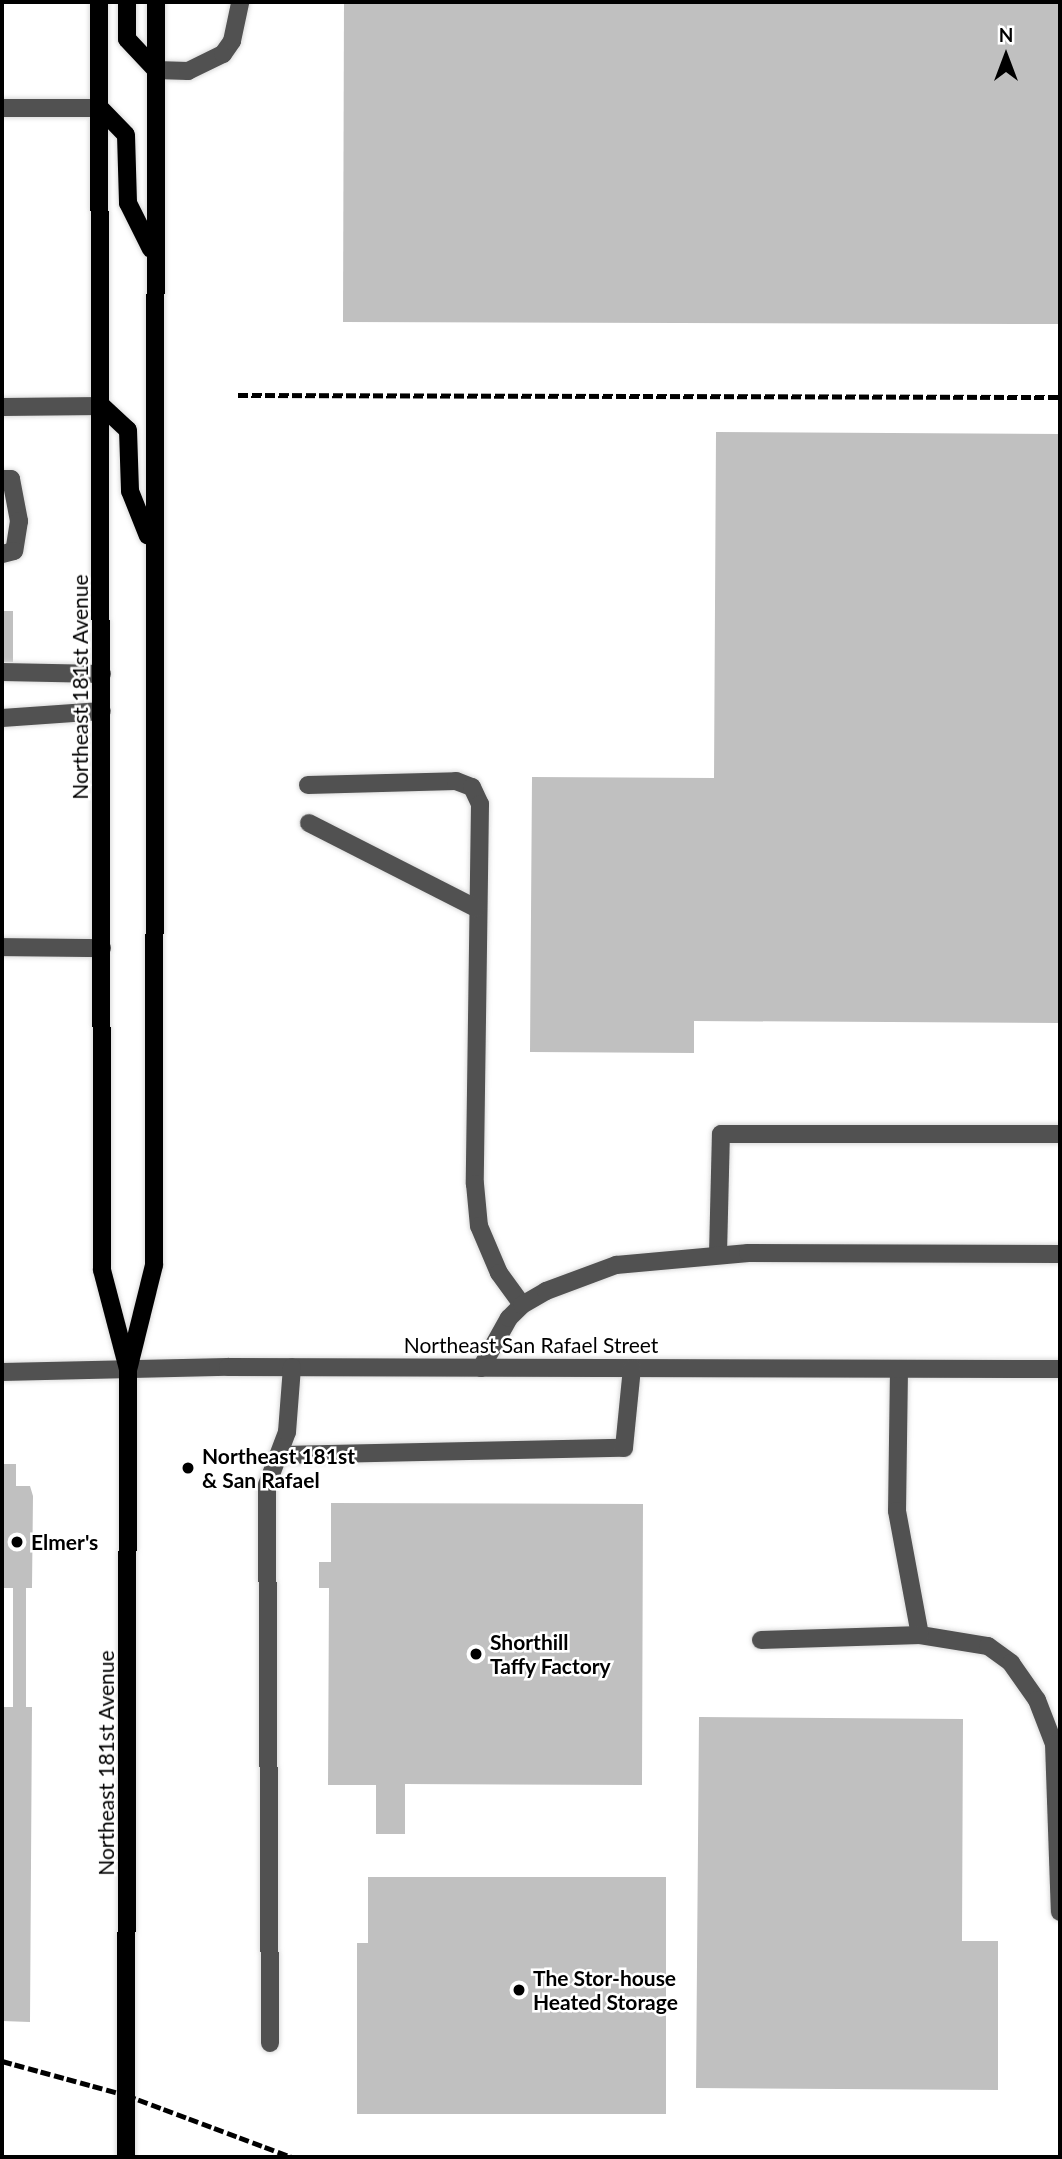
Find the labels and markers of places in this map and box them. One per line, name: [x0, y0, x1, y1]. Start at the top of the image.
place label: Northeast 181st & San Rafael: [202, 1443, 355, 1493]
marker: Northeast 181st & San Rafael: [180, 1460, 196, 1476]
place label: Elmer's: [31, 1529, 98, 1555]
marker: Elmer's: [9, 1534, 25, 1550]
place label: Shorthill Taffy Factory: [490, 1629, 611, 1679]
marker: Shorthill Taffy Factory: [468, 1646, 484, 1662]
place label: The Stor-house Heated Storage: [533, 1965, 678, 2015]
marker: The Stor-house Heated Storage: [511, 1982, 527, 1998]

